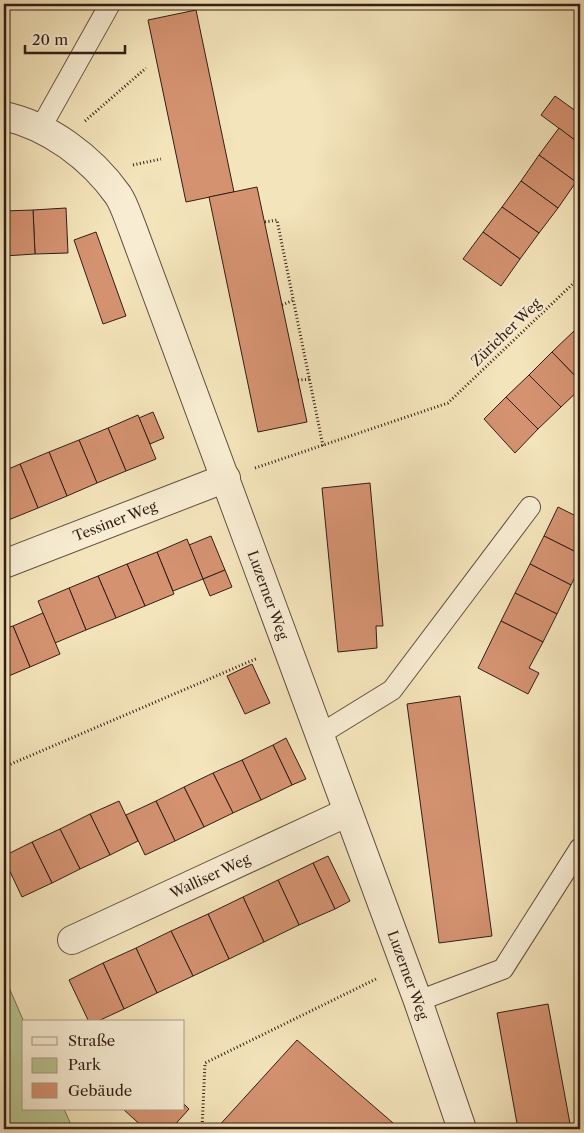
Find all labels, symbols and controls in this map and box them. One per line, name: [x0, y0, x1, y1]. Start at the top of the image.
scale bar: [25, 22, 125, 54]
text: 20 m: [32, 30, 68, 49]
street label: Züricher Weg: [467, 294, 545, 370]
street label: Tessiner Weg: [71, 497, 160, 545]
street label: Luzerner Weg: [244, 548, 293, 643]
street label: Walliser Weg: [166, 849, 253, 903]
street label: Luzerner Weg: [384, 928, 433, 1023]
legend: [22, 1020, 185, 1110]
text: Straße: [68, 1031, 115, 1050]
text: Park: [68, 1055, 102, 1074]
text: Gebäude: [68, 1081, 132, 1100]

